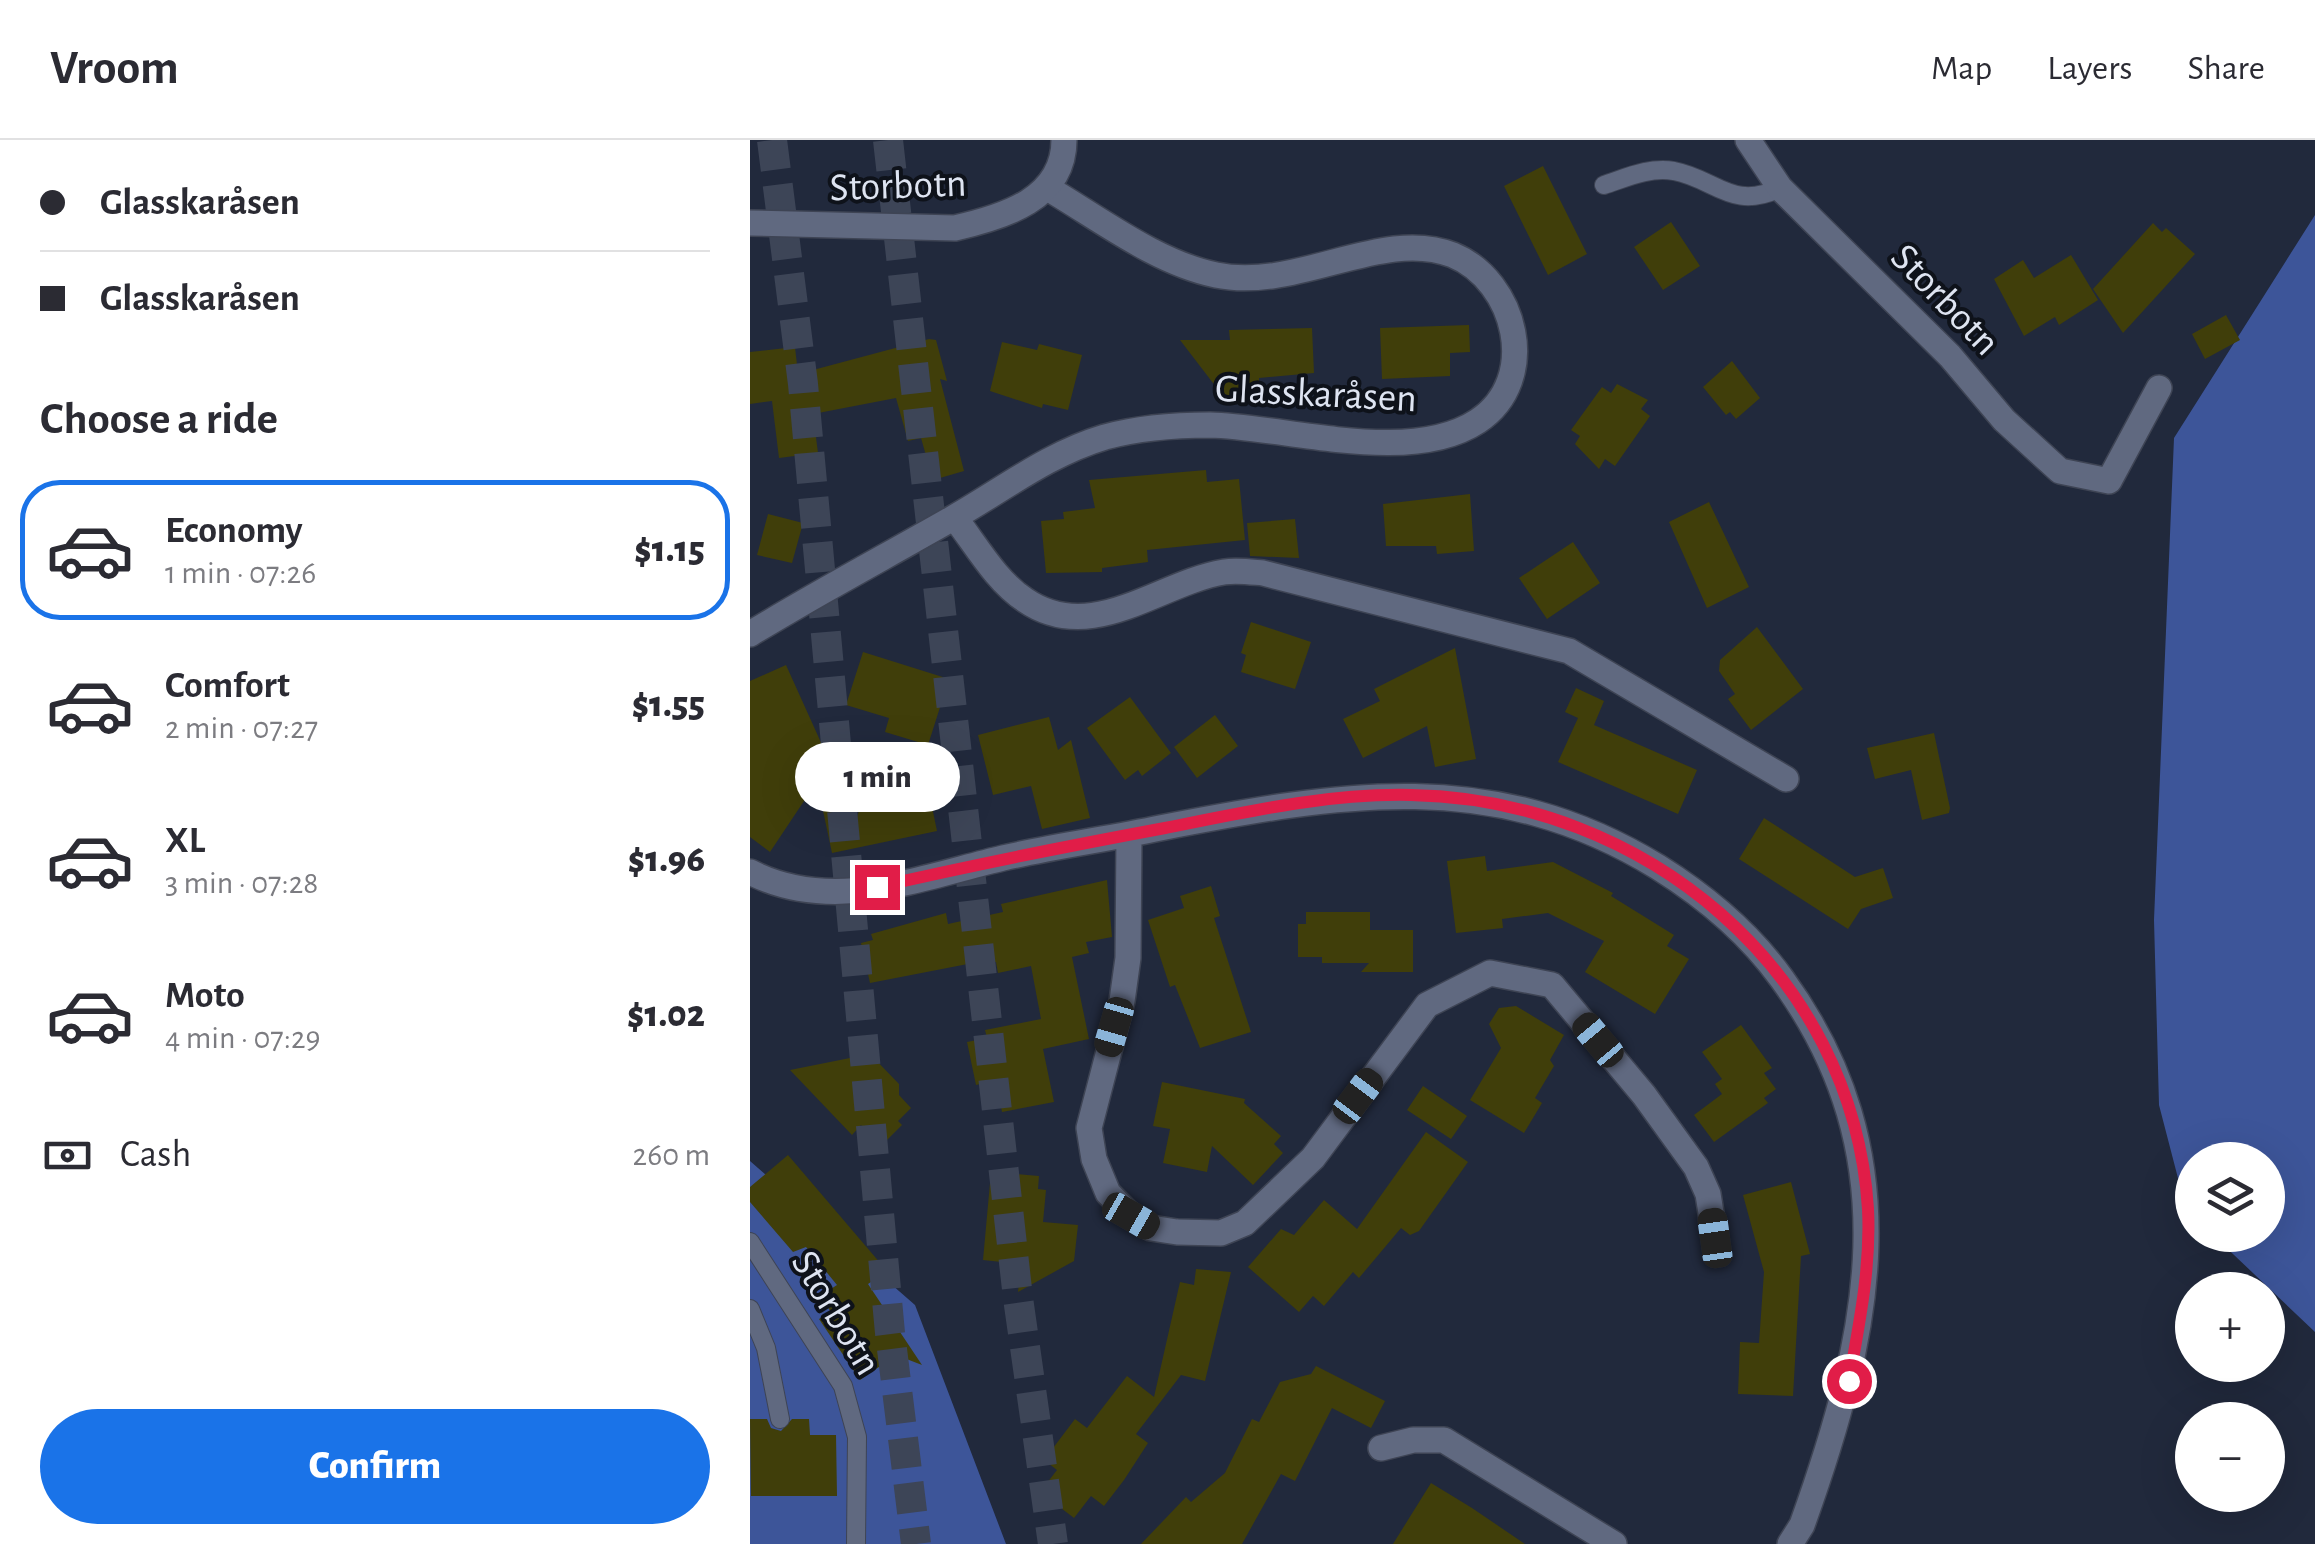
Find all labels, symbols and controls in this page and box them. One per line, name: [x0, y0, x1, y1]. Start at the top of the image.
text: Vroom: [50, 45, 179, 93]
text: Map: [1931, 51, 1992, 86]
text: Layers: [2047, 51, 2132, 86]
text: Share: [2187, 51, 2265, 86]
street label: Storbotn: [829, 164, 967, 208]
text: Glasskaråsen: [100, 184, 300, 222]
street label: Storbotn: [1883, 237, 2007, 363]
text: Glasskaråsen: [100, 280, 300, 318]
street label: Glasskaråsen: [1214, 369, 1418, 419]
text: Choose a ride: [40, 397, 278, 442]
icon: car: [45, 505, 135, 595]
text: Economy: [165, 512, 303, 550]
text: $1.15: [634, 531, 705, 569]
text: 1 min · 07:26: [165, 557, 316, 589]
icon: car: [45, 660, 135, 750]
text: Comfort: [165, 667, 290, 705]
text: $1.55: [632, 686, 705, 724]
text: 2 min · 07:27: [165, 712, 318, 744]
callout: 1 min: [794, 742, 960, 812]
text: 1 min: [843, 761, 912, 793]
icon: car: [45, 815, 135, 905]
text: XL: [165, 822, 205, 860]
text: $1.96: [628, 841, 705, 879]
route end: [855, 865, 900, 910]
text: 3 min · 07:28: [165, 867, 319, 899]
icon: car: [45, 970, 135, 1060]
text: Moto: [165, 977, 245, 1015]
car: [1091, 994, 1137, 1060]
text: $1.02: [627, 996, 705, 1034]
car: [1567, 1007, 1629, 1073]
text: 4 min · 07:29: [165, 1022, 321, 1054]
car: [1328, 1063, 1388, 1129]
icon: cash: [40, 1128, 95, 1183]
text: Cash: [120, 1136, 191, 1174]
text: 260 m: [633, 1139, 710, 1171]
map controls: [2175, 1142, 2285, 1512]
button: layers: [2175, 1142, 2285, 1252]
car: [1098, 1188, 1164, 1244]
car: [1696, 1206, 1734, 1270]
street label: Storbotn: [784, 1244, 888, 1382]
button: +: [2175, 1272, 2285, 1382]
route start: [1827, 1359, 1872, 1404]
button: −: [2175, 1402, 2285, 1512]
button: Confirm: [40, 1409, 710, 1524]

